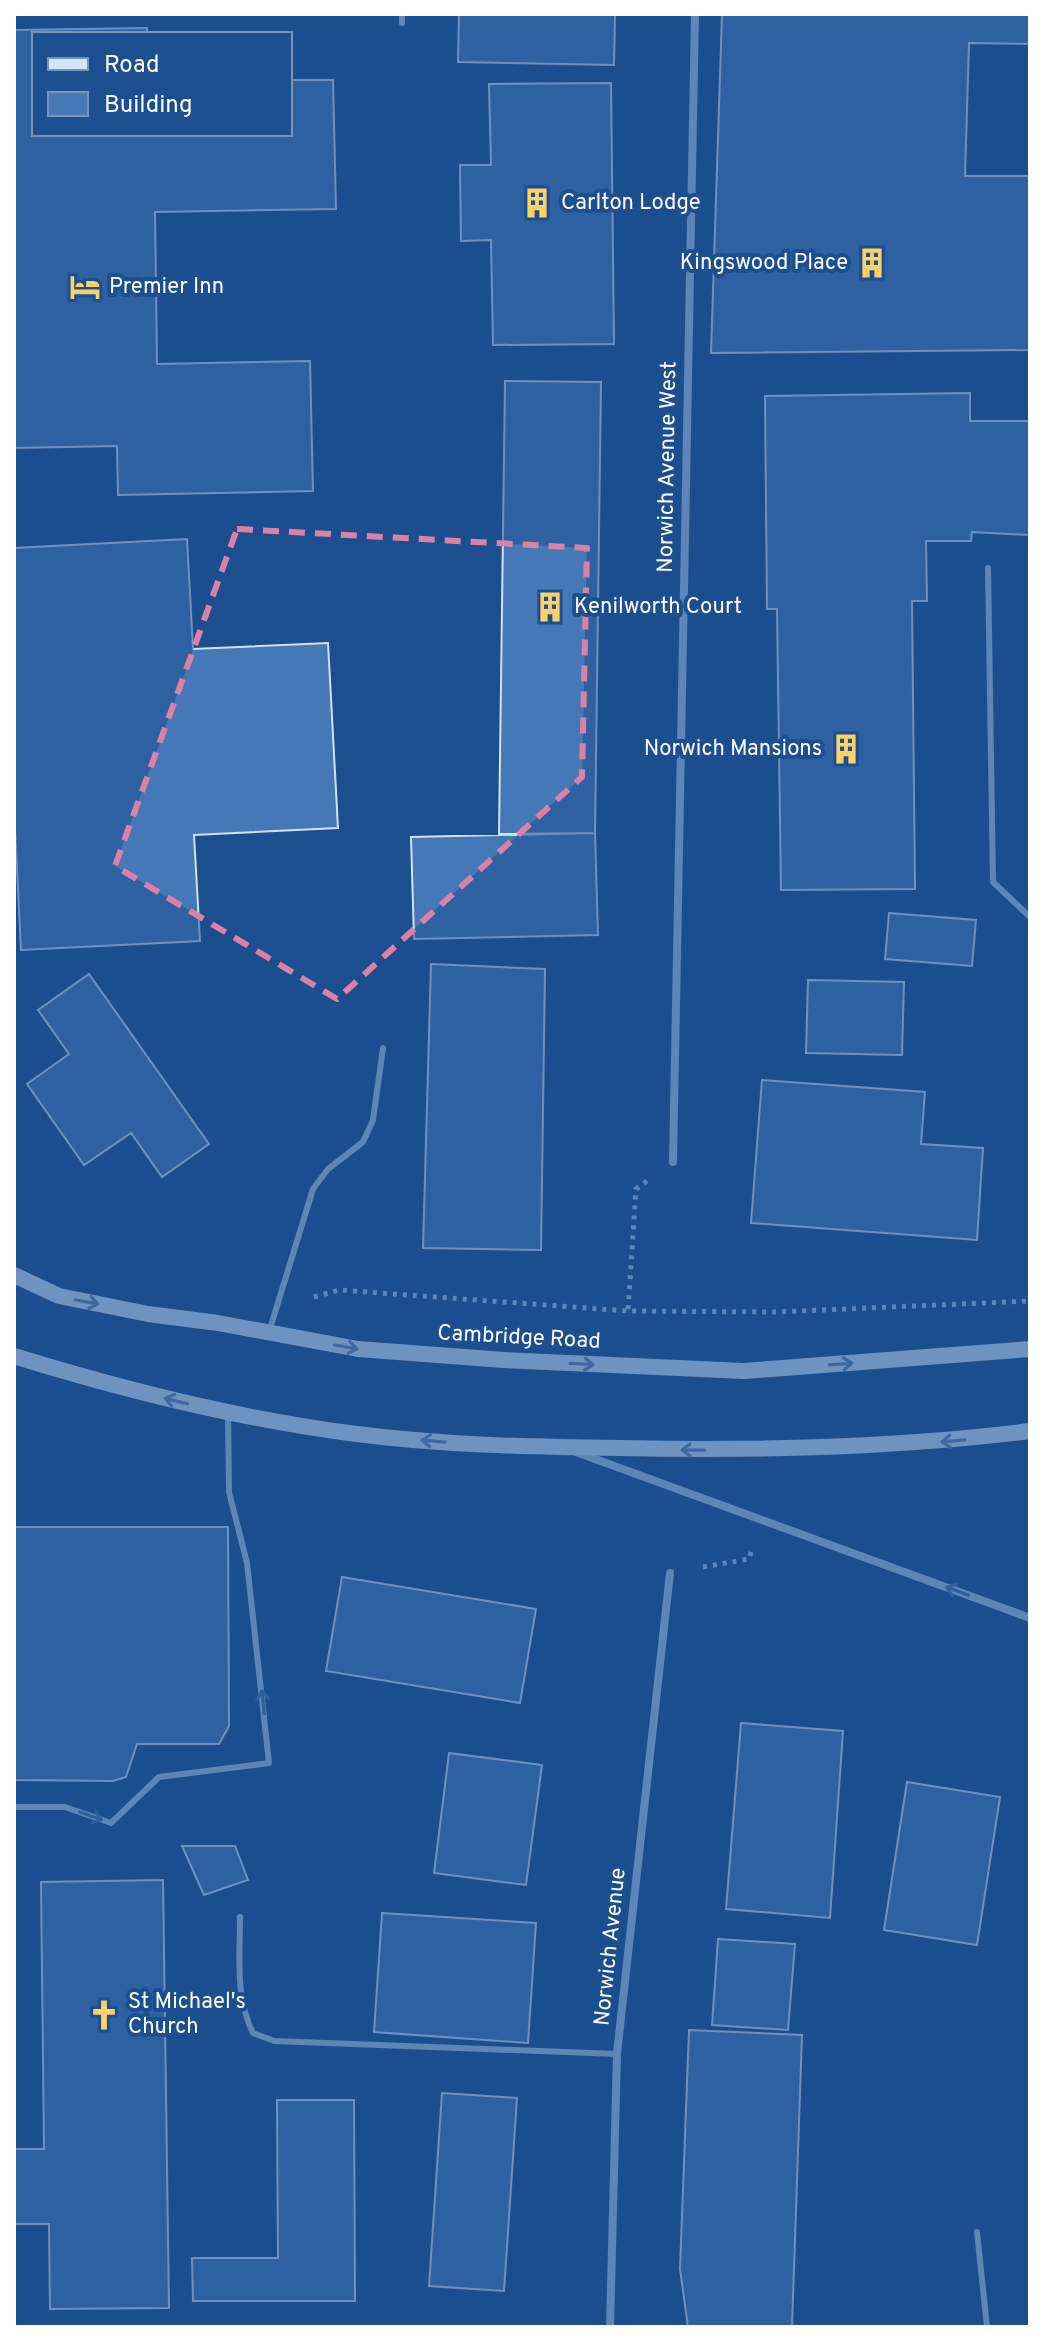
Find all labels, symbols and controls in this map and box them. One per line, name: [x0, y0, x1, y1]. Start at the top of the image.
legend: [32, 32, 292, 136]
text: Road: [104, 51, 160, 81]
text: Building: [104, 91, 193, 121]
building icon: Carlton Lodge: [520, 186, 554, 220]
place label: Carlton Lodge: [561, 190, 701, 217]
building icon: Kingswood Place: [855, 246, 889, 280]
place label: Kingswood Place: [680, 250, 848, 277]
hotel icon: Premier Inn: [68, 270, 102, 304]
place label: Premier Inn: [109, 274, 224, 301]
street label: Norwich Avenue West: [653, 361, 683, 573]
building icon: Kenilworth Court: [533, 590, 567, 624]
place label: Kenilworth Court: [574, 594, 742, 621]
building icon: Norwich Mansions: [829, 732, 863, 766]
place label: Norwich Mansions: [644, 736, 822, 763]
one-way arrow: [73, 1295, 99, 1310]
street label: Cambridge Road: [437, 1320, 601, 1356]
one-way arrow: [333, 1340, 358, 1355]
one-way arrow: [568, 1356, 595, 1371]
one-way arrow: [828, 1356, 854, 1371]
one-way arrow: [164, 1393, 190, 1408]
one-way arrow: [420, 1433, 447, 1448]
one-way arrow: [940, 1433, 966, 1448]
one-way arrow: [680, 1442, 707, 1457]
one-way arrow: [945, 1583, 970, 1597]
one-way arrow: [255, 1689, 270, 1716]
one-way arrow: [78, 1809, 103, 1824]
street label: Norwich Avenue: [589, 1867, 633, 2027]
place label: St Michael's Church: [128, 1989, 246, 2041]
church icon: St Michael's Church: [87, 1998, 121, 2032]

